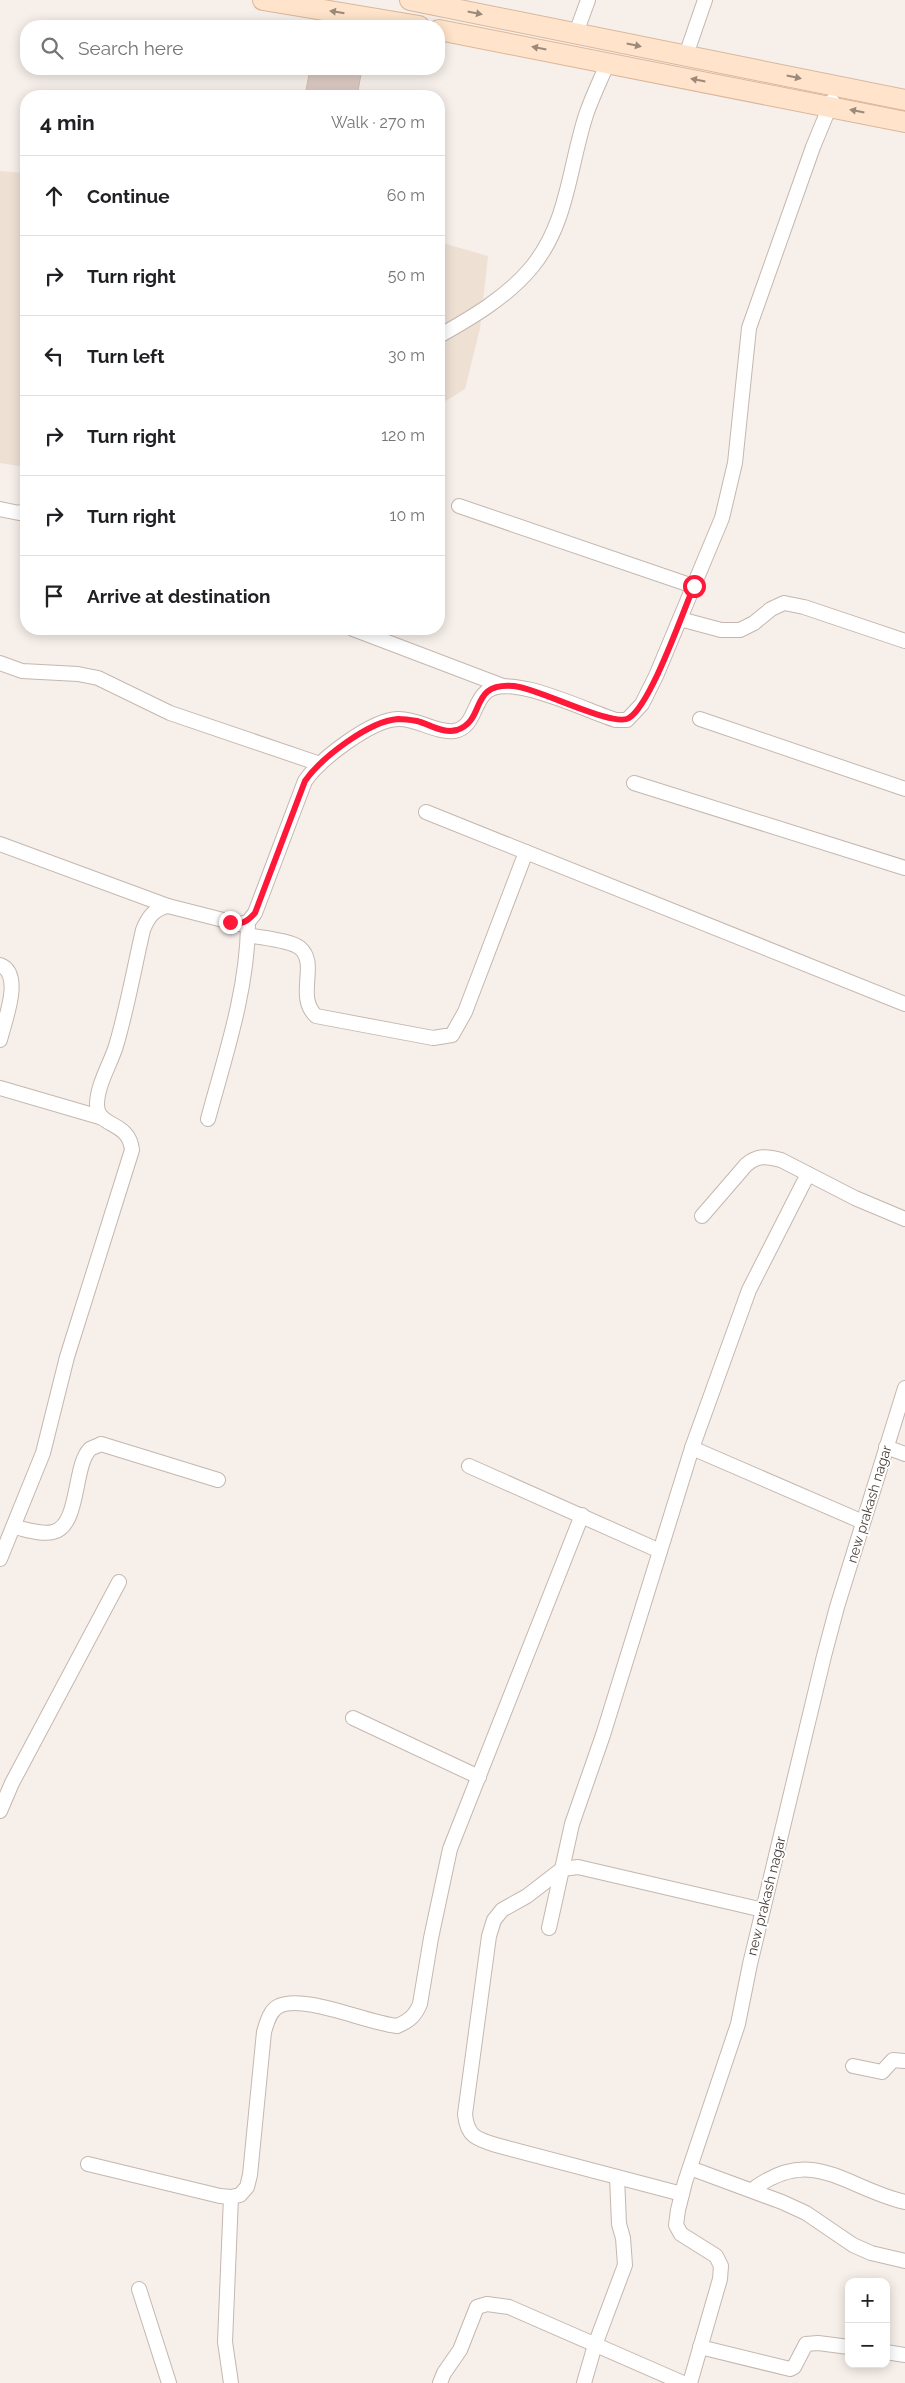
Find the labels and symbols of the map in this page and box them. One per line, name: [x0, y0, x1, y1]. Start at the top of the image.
one-way arrow: [328, 8, 344, 16]
one-way arrow: [467, 9, 483, 17]
one-way arrow: [627, 41, 642, 49]
one-way arrow: [531, 44, 546, 52]
one-way arrow: [786, 74, 802, 82]
one-way arrow: [690, 75, 706, 83]
one-way arrow: [850, 107, 865, 115]
route start: [683, 575, 706, 598]
route end: [219, 911, 242, 934]
street label: new prakash nagar: [843, 1443, 895, 1565]
street label: new prakash nagar: [743, 1835, 789, 1957]

